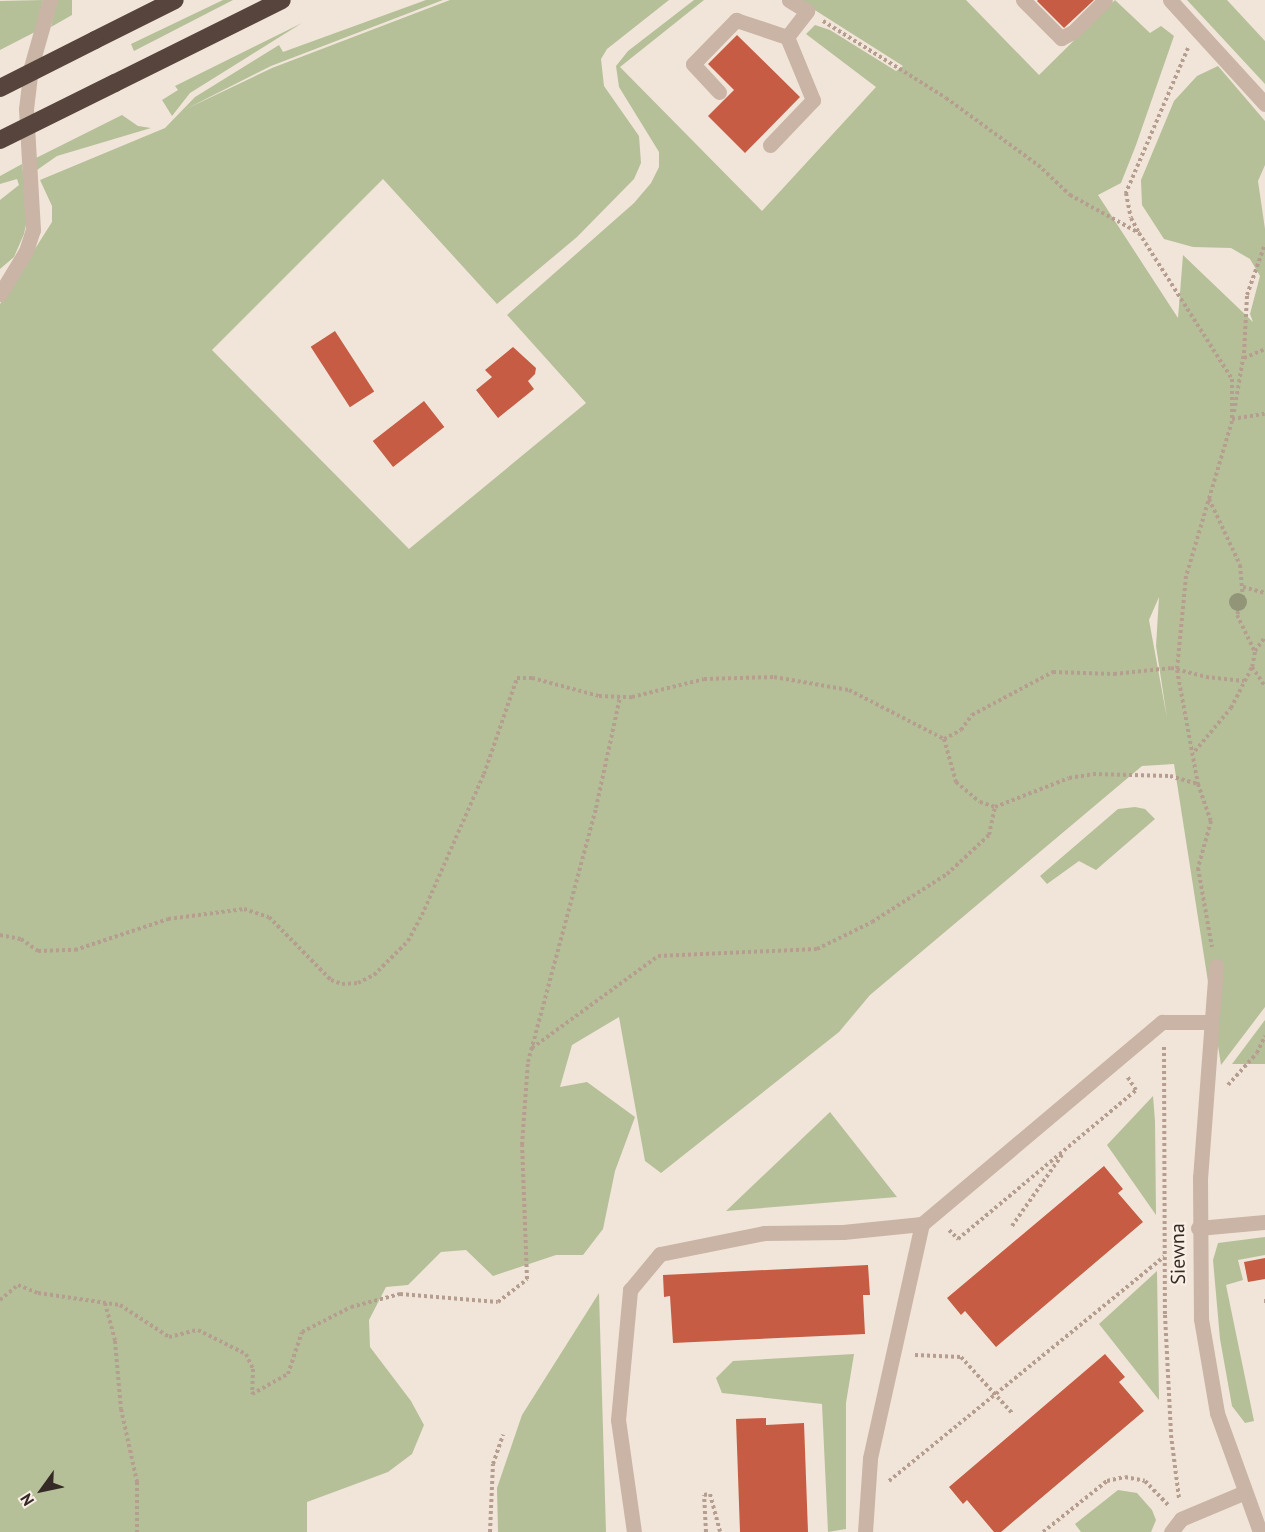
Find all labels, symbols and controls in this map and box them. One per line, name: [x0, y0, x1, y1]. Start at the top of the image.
street label: Siewna: [1165, 1223, 1191, 1285]
north arrow: [12, 1460, 72, 1520]
text: N: [16, 1490, 38, 1510]

